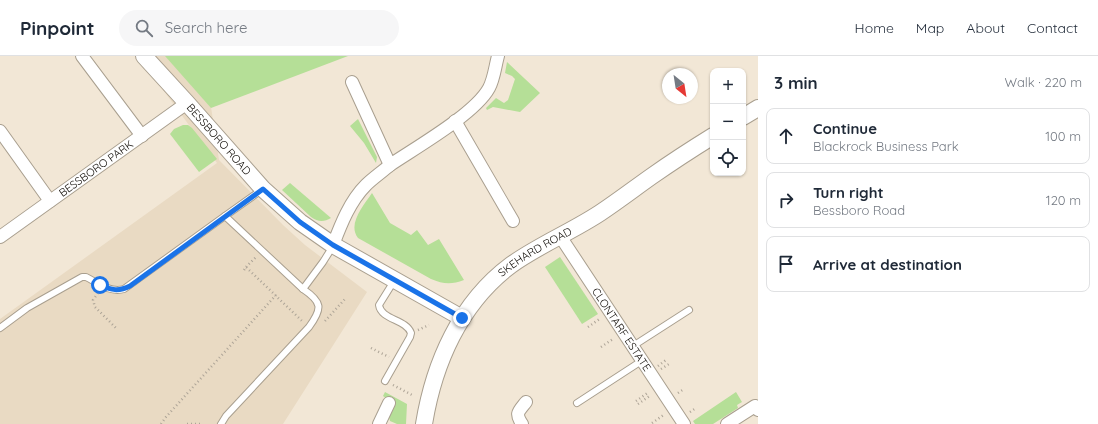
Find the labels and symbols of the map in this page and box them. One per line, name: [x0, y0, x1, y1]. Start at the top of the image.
north arrow: [662, 68, 698, 104]
street label: BESSBORO ROAD: [184, 101, 254, 178]
street label: BESSBORO PARK: [56, 137, 136, 200]
street label: SKEHARD ROAD: [495, 224, 574, 280]
route start: [91, 276, 109, 294]
street label: CLONTARF ESTATE: [589, 285, 654, 374]
route end: [453, 309, 471, 327]

